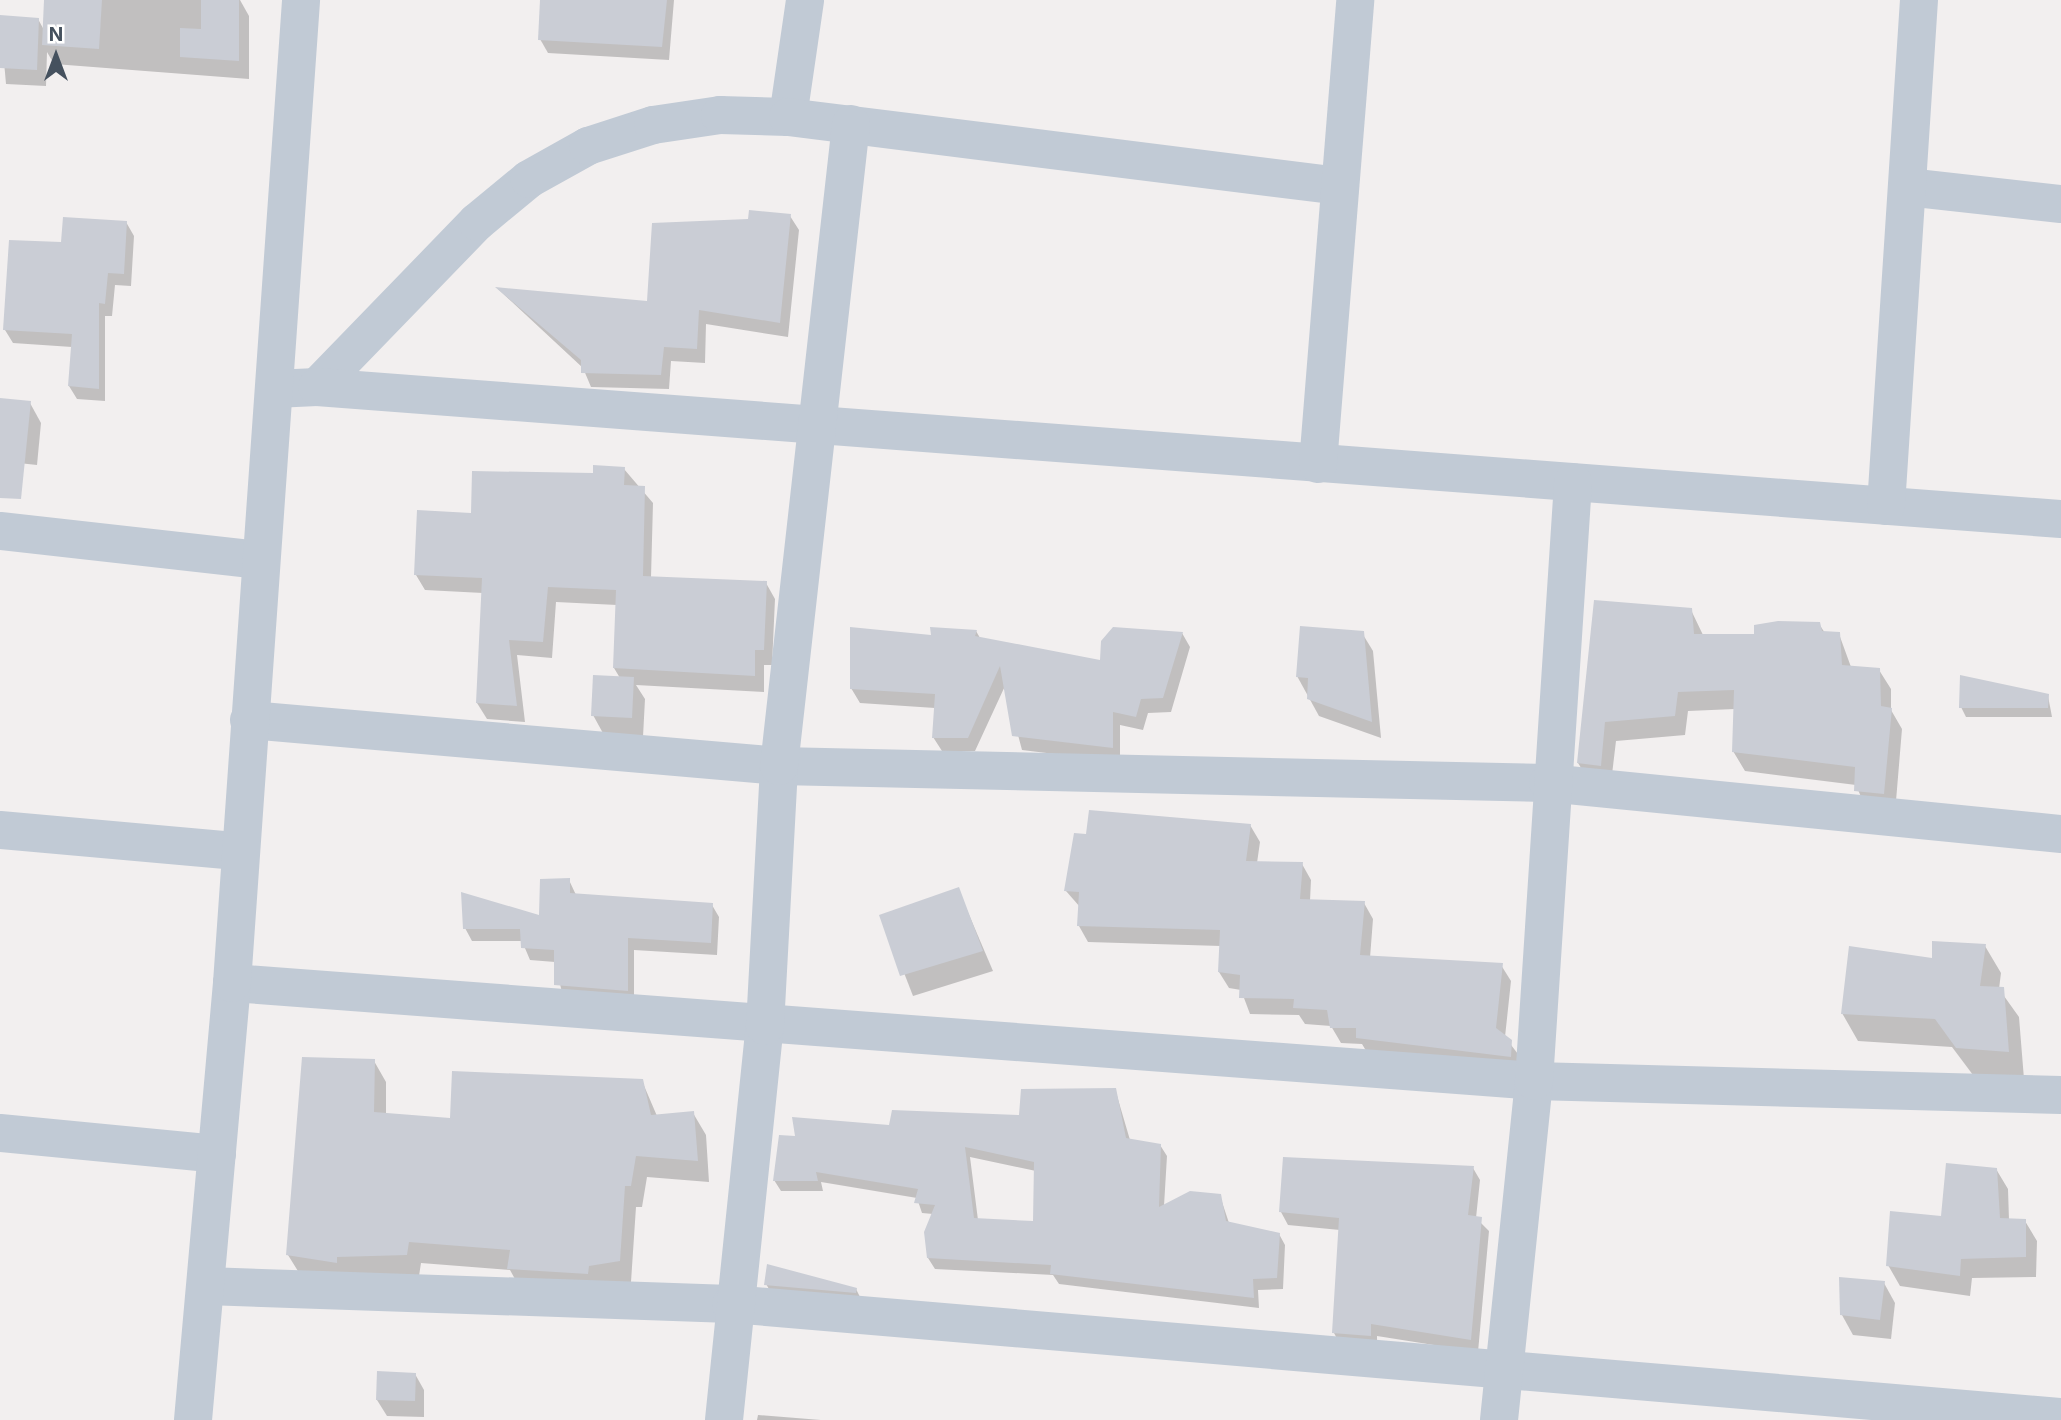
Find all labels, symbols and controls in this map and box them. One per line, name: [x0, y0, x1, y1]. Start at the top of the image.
north arrow: [21, 21, 91, 91]
text: N: [49, 23, 63, 46]

